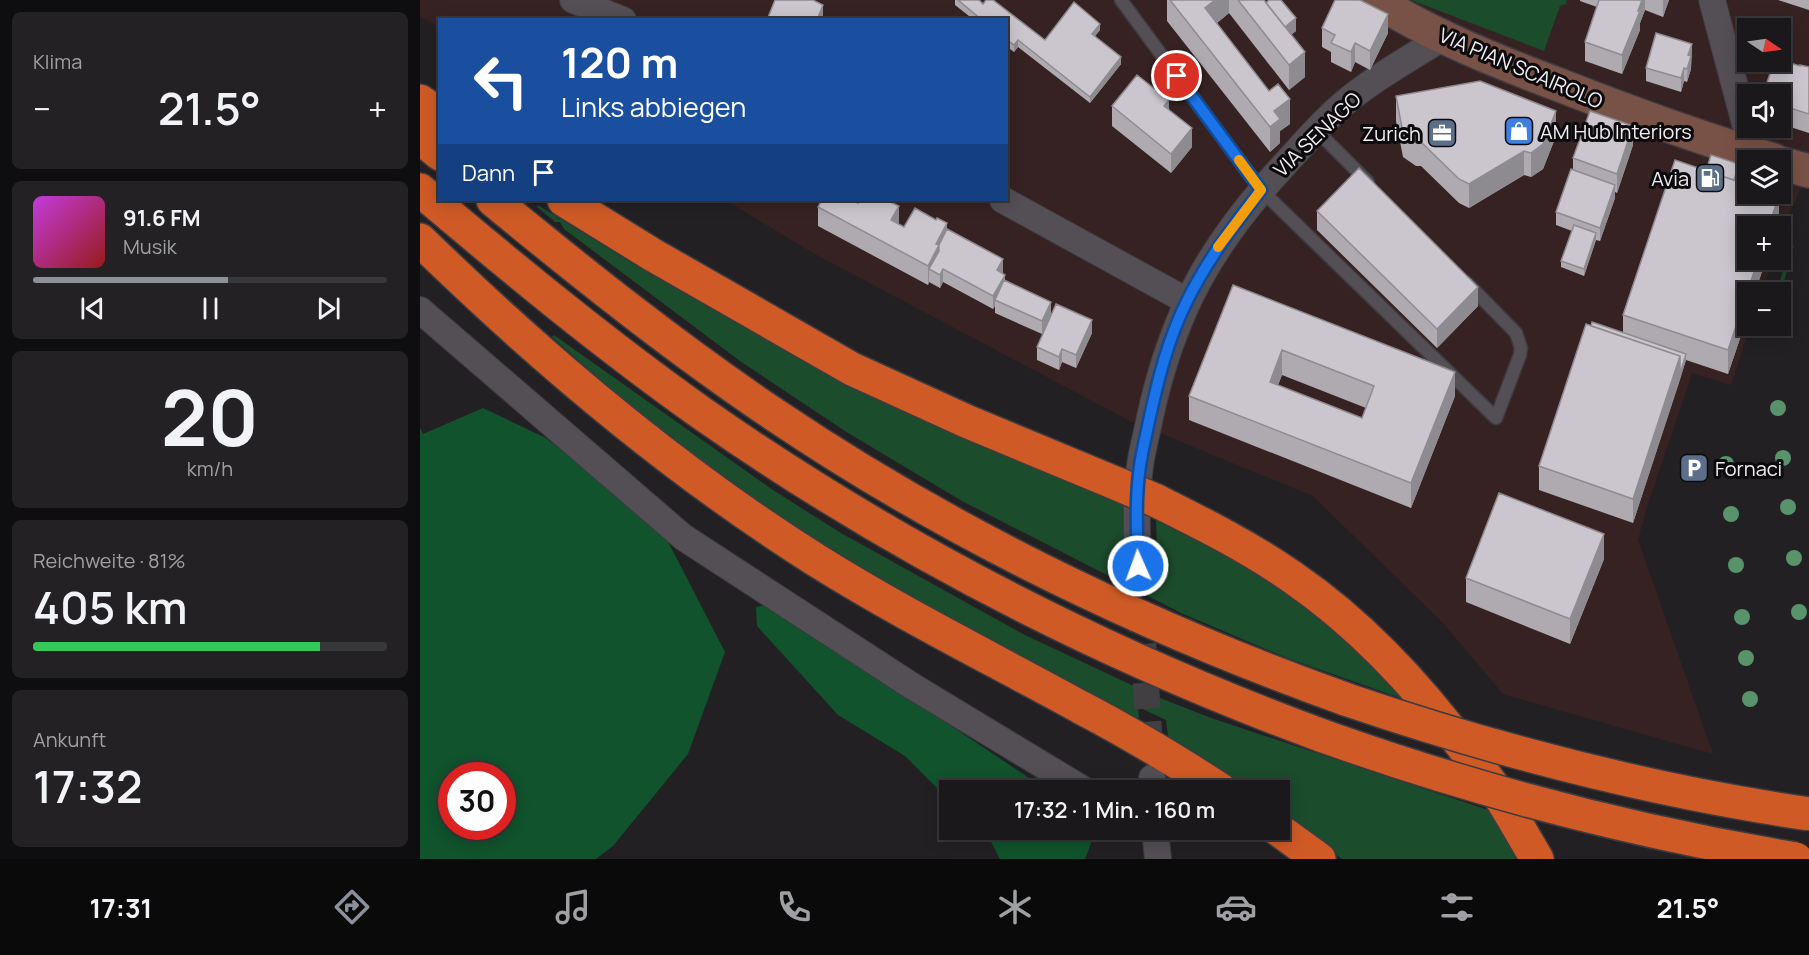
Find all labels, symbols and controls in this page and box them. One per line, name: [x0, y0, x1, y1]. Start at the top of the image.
north arrow: [1737, 18, 1791, 72]
map controls: [1737, 18, 1791, 336]
street label: VIA PIAN SCAIROLO: [1435, 21, 1607, 115]
text: 120 m: [561, 33, 678, 91]
icon: left: [462, 42, 540, 120]
text: Klima: [33, 48, 82, 75]
pin: [1151, 50, 1202, 101]
icon: arrive: [1160, 59, 1193, 92]
text: 21.5°: [158, 77, 261, 139]
button: sound: [1737, 84, 1791, 138]
text: −: [33, 86, 51, 131]
text: +: [368, 86, 387, 131]
street label: VIA SENAGO: [1267, 86, 1367, 182]
text: Links abbiegen: [561, 88, 746, 125]
shop icon: AM Hub Interiors: [1503, 115, 1535, 147]
office icon: Zurich: [1426, 117, 1458, 149]
place label: AM Hub Interiors: [1540, 118, 1692, 145]
place label: Zurich: [1362, 120, 1421, 147]
button: layers: [1737, 150, 1791, 204]
icon: arrive: [527, 156, 560, 189]
text: Dann: [462, 158, 515, 188]
fuel station icon: Avia: [1694, 162, 1726, 194]
place label: Avia: [1651, 165, 1689, 192]
text: 91.6 FM: [123, 203, 201, 233]
button: +: [1737, 216, 1791, 270]
text: Musik: [123, 233, 177, 260]
button: −: [1737, 282, 1791, 336]
icon: previous: [76, 292, 109, 325]
icon: pause: [194, 292, 227, 325]
icon: next: [312, 292, 345, 325]
text: 20: [161, 363, 259, 469]
parking icon: Fornaci: [1678, 452, 1710, 484]
text: km/h: [187, 455, 233, 482]
place label: Fornaci: [1715, 455, 1782, 482]
position arrow: [1106, 534, 1170, 598]
text: Reichweite · 81%: [33, 547, 186, 574]
text: 405 km: [33, 576, 188, 638]
text: Ankunft: [33, 726, 106, 753]
text: 17:32: [33, 755, 142, 817]
speed limit sign: 30: [438, 762, 516, 840]
text: 17:32 · 1 Min. · 160 m: [1014, 795, 1215, 825]
icon: directions: [331, 886, 373, 928]
icon: music: [552, 886, 594, 928]
icon: phone: [773, 886, 815, 928]
icon: climate: [994, 886, 1036, 928]
icon: car: [1215, 886, 1257, 928]
icon: filters: [1436, 886, 1478, 928]
text: 17:31: [89, 889, 152, 926]
text: 21.5°: [1656, 889, 1719, 926]

